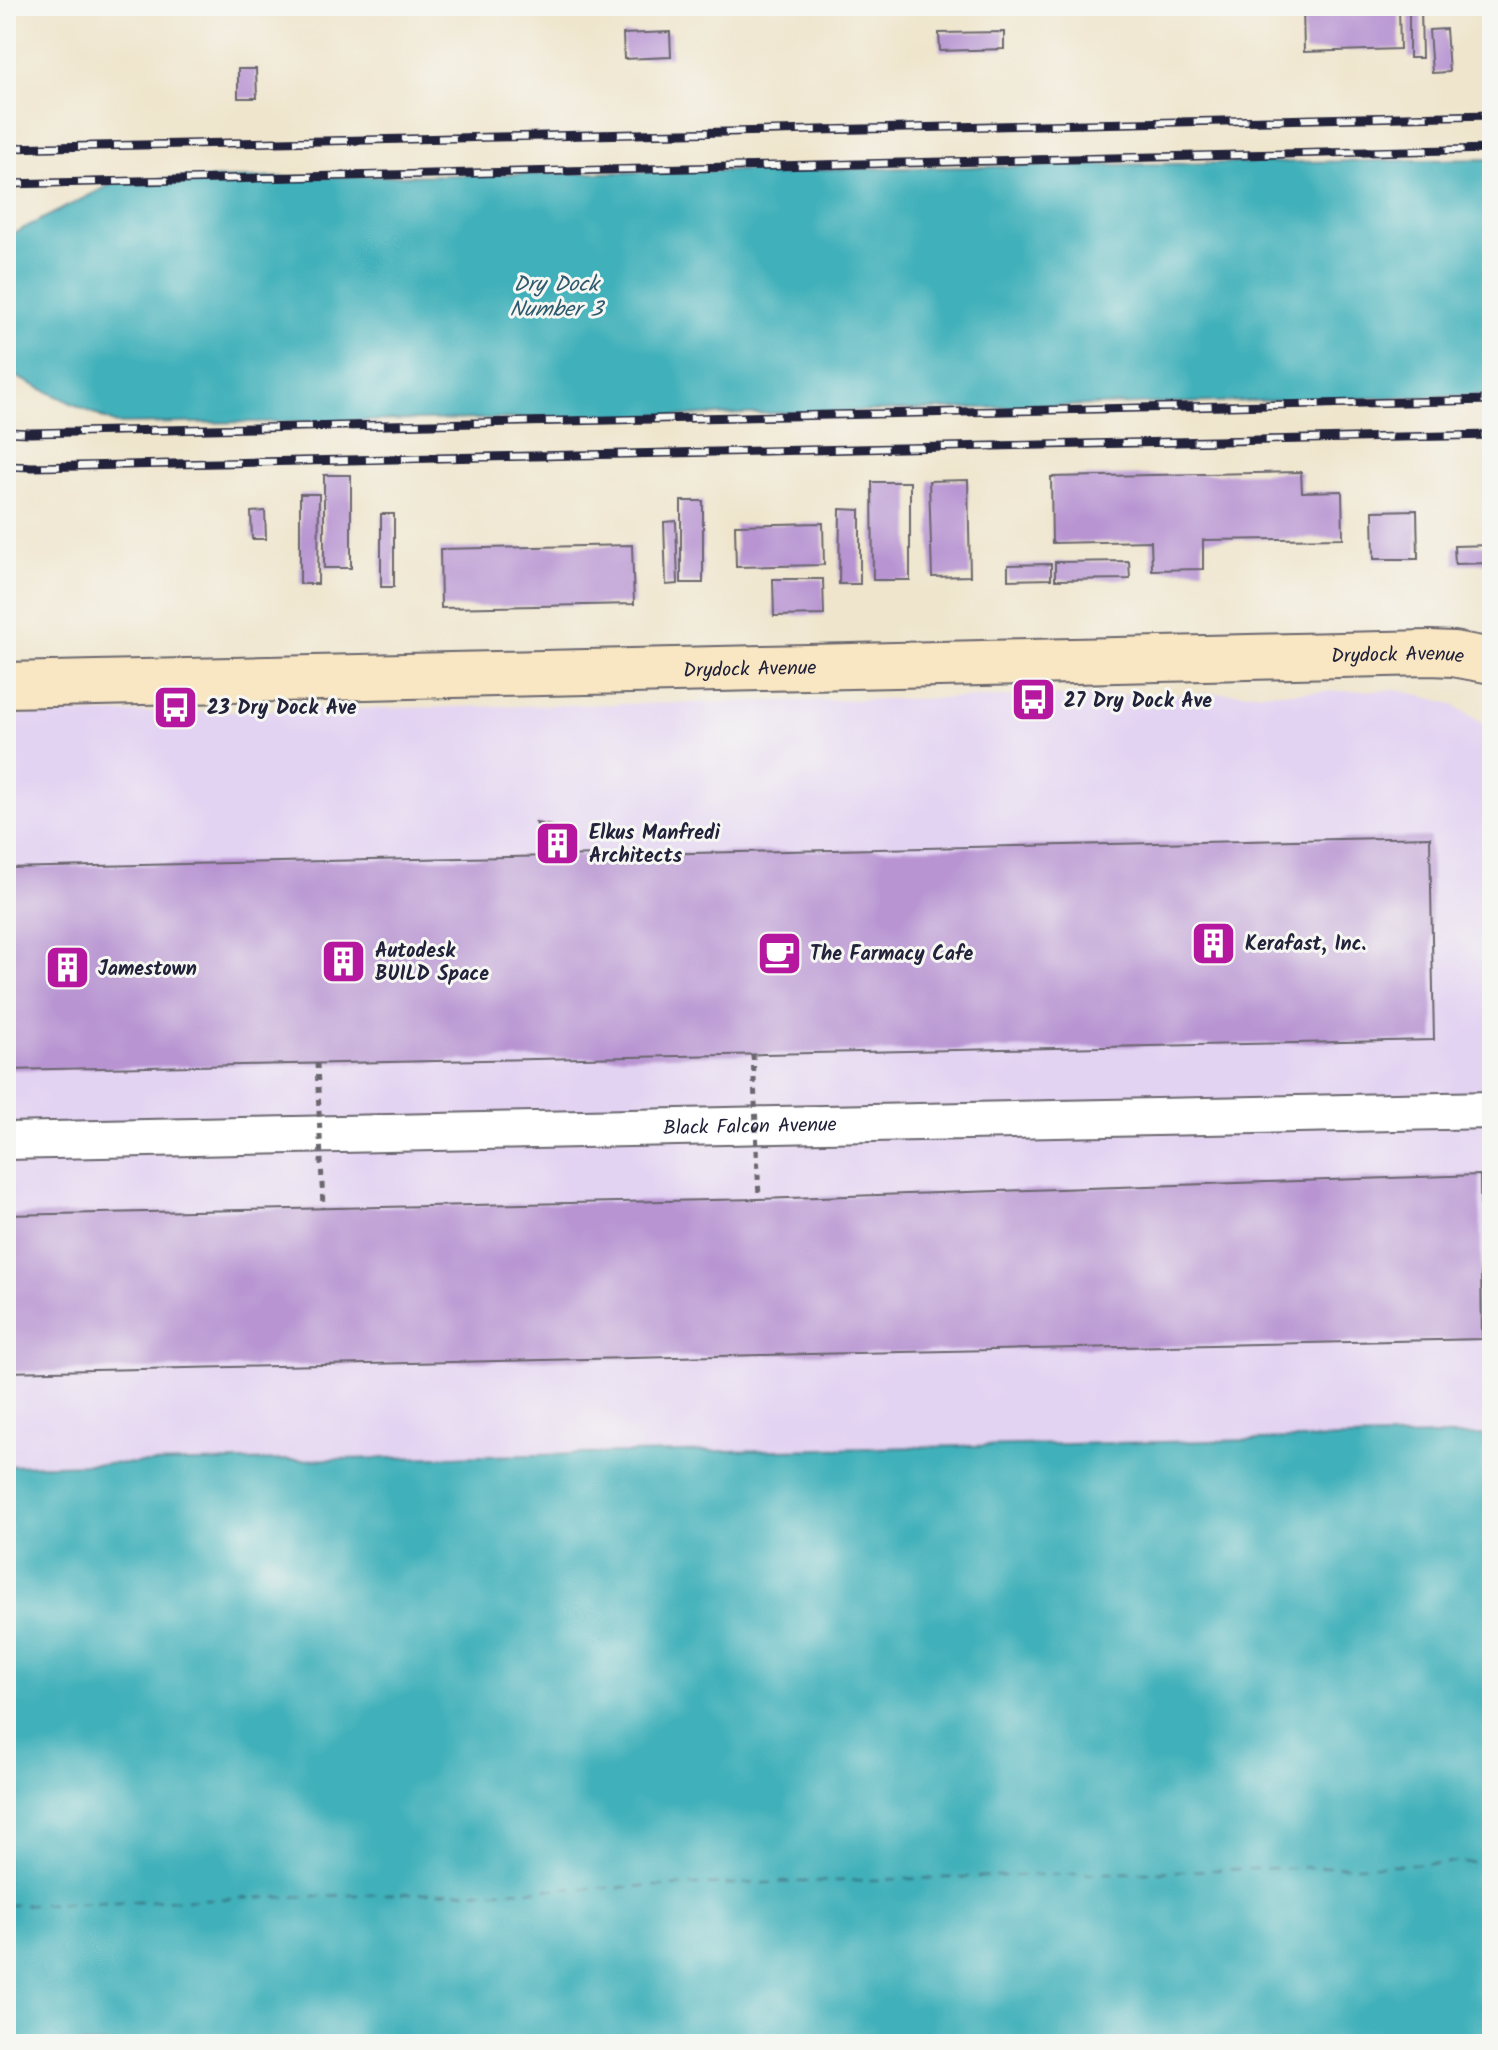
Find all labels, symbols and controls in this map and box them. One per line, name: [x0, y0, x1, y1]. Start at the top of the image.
water label: Dry Dock Number 3: [509, 268, 606, 328]
street label: Drydock Avenue: [1331, 639, 1467, 674]
street label: Drydock Avenue: [683, 653, 817, 688]
bus stop icon: 27 Dry Dock Ave: [1009, 676, 1057, 724]
bus stop icon: 23 Dry Dock Ave: [152, 683, 200, 731]
place label: 27 Dry Dock Ave: [1064, 686, 1212, 718]
place label: 23 Dry Dock Ave: [207, 693, 357, 725]
place label: Elkus Manfredi Architects: [589, 818, 721, 873]
building icon: Elkus Manfredi Architects: [534, 819, 582, 867]
building icon: Kerafast, Inc.: [1190, 919, 1238, 967]
cafe icon: The Farmacy Cafe: [755, 929, 803, 977]
place label: Kerafast, Inc.: [1245, 929, 1366, 961]
place label: Autodesk BUILD Space: [375, 936, 489, 991]
building icon: Autodesk BUILD Space: [320, 938, 368, 986]
place label: The Farmacy Cafe: [810, 939, 974, 971]
building icon: Jamestown: [43, 944, 91, 992]
place label: Jamestown: [98, 954, 197, 986]
street label: Black Falcon Avenue: [663, 1110, 837, 1145]

